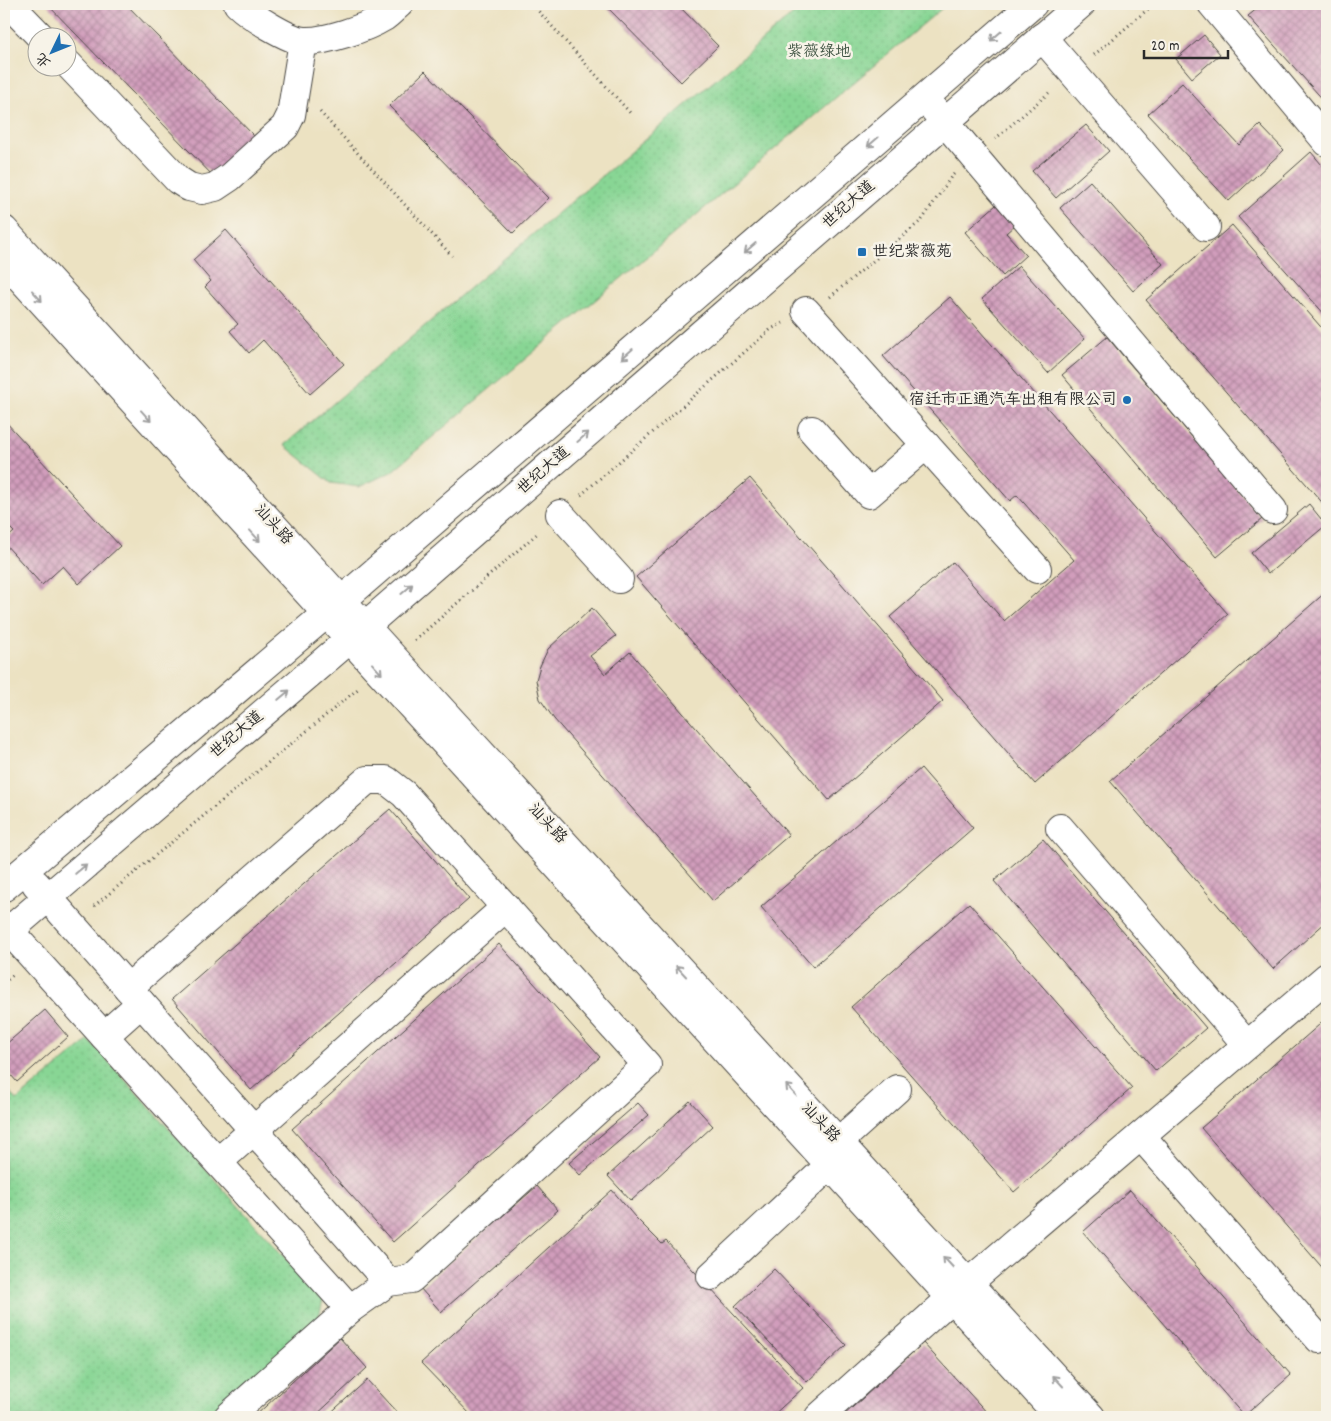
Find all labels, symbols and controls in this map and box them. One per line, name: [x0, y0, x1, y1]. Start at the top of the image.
north arrow: [28, 28, 78, 78]
scale bar: [1144, 28, 1227, 60]
one-way arrow: [989, 30, 1002, 41]
text: 20 m: [1151, 36, 1179, 58]
park label: 紫薇绿地: [787, 41, 851, 64]
text: 北: [32, 48, 56, 71]
one-way arrow: [866, 136, 879, 148]
street label: 世纪大道: [817, 175, 881, 235]
place label: 世纪紫薇苑: [872, 241, 952, 264]
one-way arrow: [743, 242, 756, 254]
marker: 世纪紫薇苑: [856, 246, 868, 258]
one-way arrow: [30, 289, 42, 302]
one-way arrow: [620, 348, 633, 360]
place label: 宿迁市正通汽车出租有限公司: [909, 389, 1117, 412]
marker: 宿迁市正通汽车出租有限公司: [1121, 394, 1133, 406]
one-way arrow: [140, 410, 152, 423]
one-way arrow: [576, 431, 589, 442]
street label: 世纪大道: [512, 441, 576, 501]
street label: 汕头路: [248, 499, 298, 551]
one-way arrow: [250, 530, 261, 543]
one-way arrow: [401, 583, 414, 595]
one-way arrow: [371, 662, 383, 675]
one-way arrow: [278, 690, 291, 701]
street label: 世纪大道: [205, 706, 269, 764]
street label: 汕头路: [522, 799, 572, 849]
one-way arrow: [74, 863, 87, 875]
one-way arrow: [675, 964, 687, 977]
one-way arrow: [785, 1084, 797, 1097]
street label: 汕头路: [795, 1098, 845, 1148]
one-way arrow: [942, 1255, 954, 1268]
one-way arrow: [1052, 1375, 1064, 1388]

